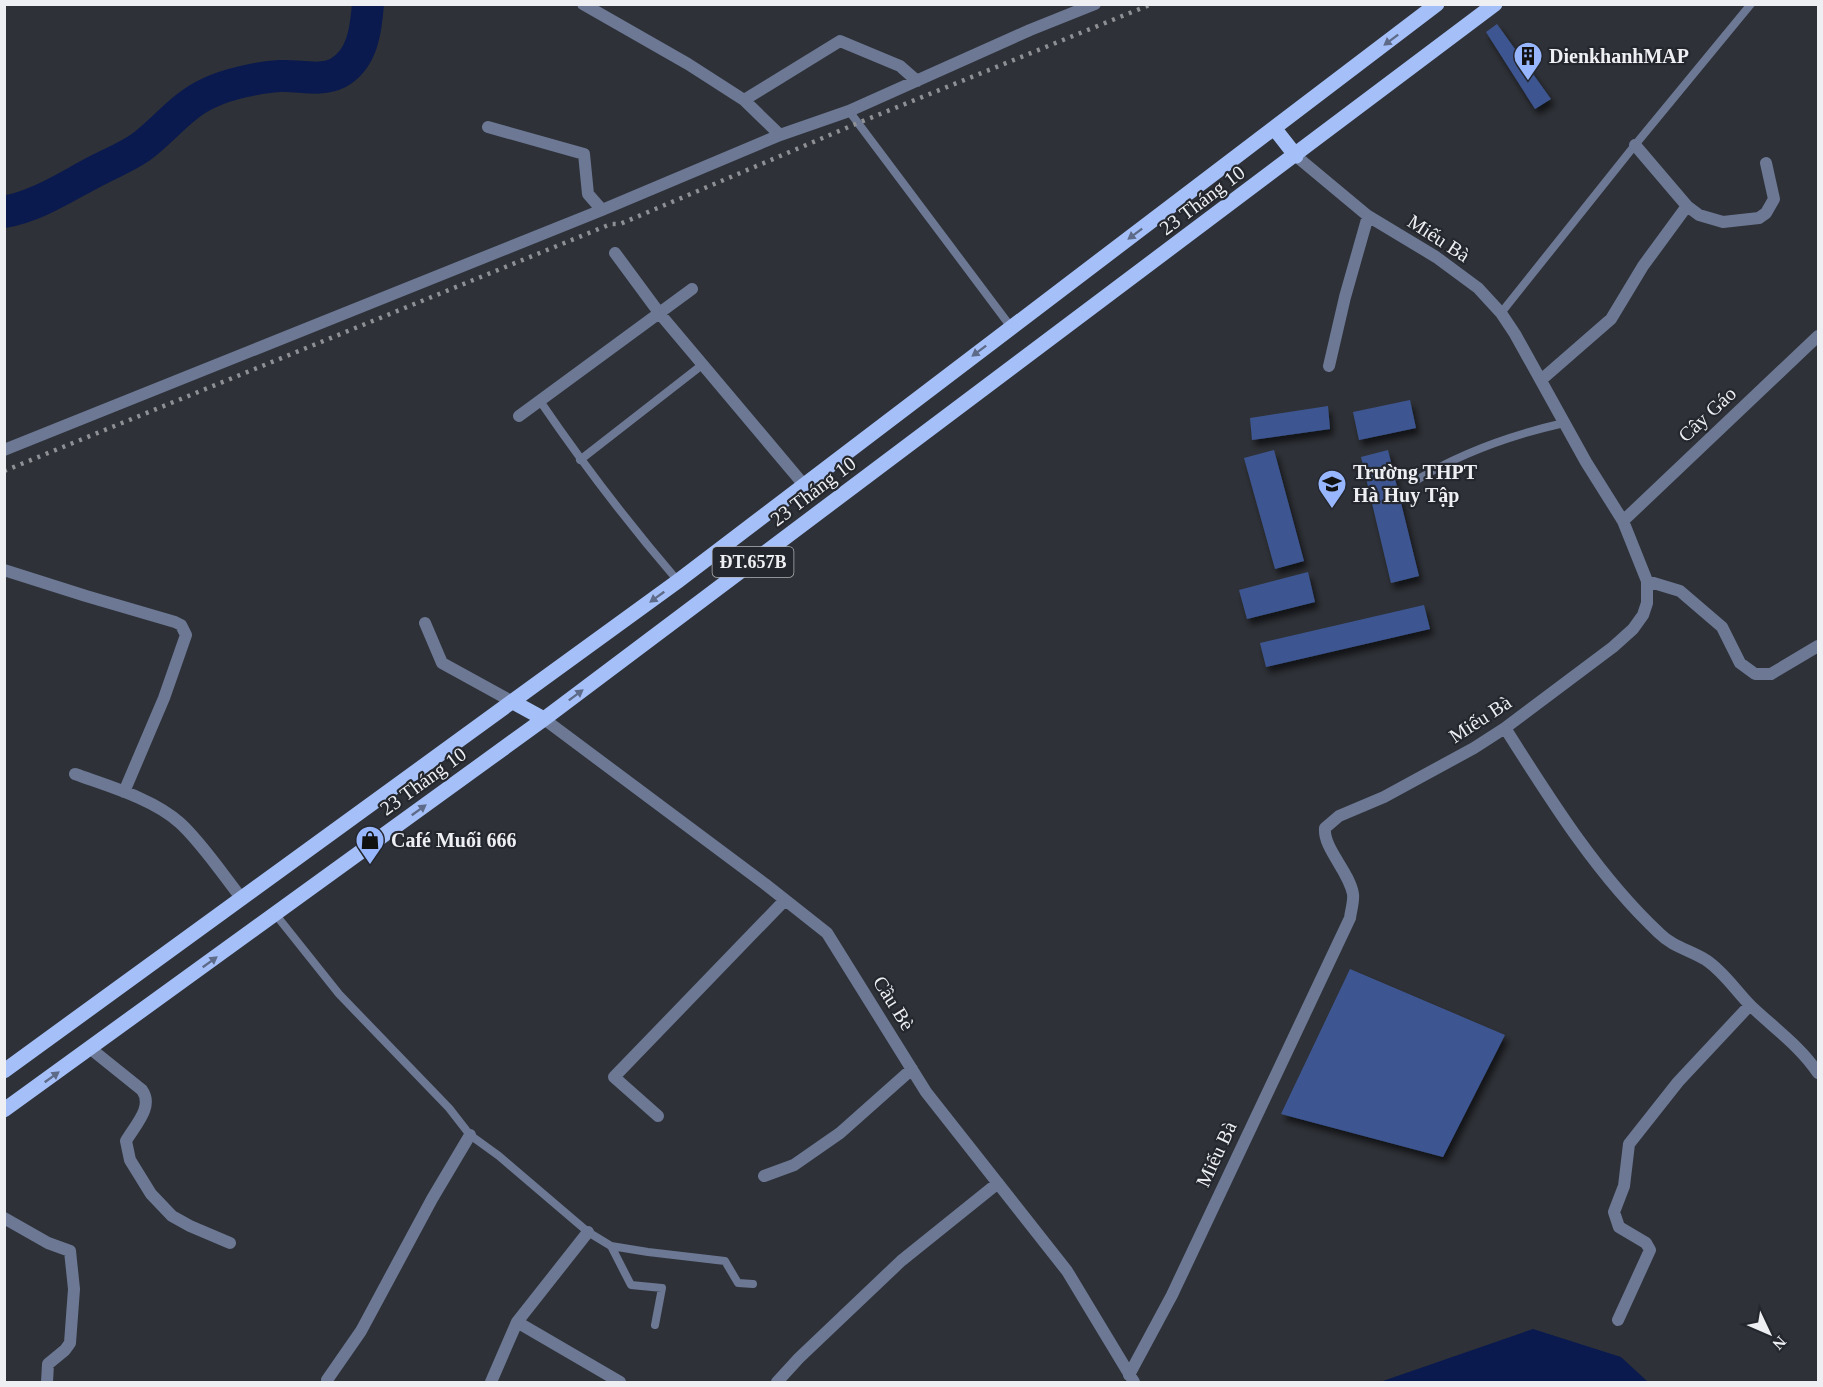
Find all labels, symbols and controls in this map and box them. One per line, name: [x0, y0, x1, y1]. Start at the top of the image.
one-way arrow: [1383, 33, 1398, 45]
building icon: DienkhanhMAP: [1512, 40, 1544, 82]
place label: DienkhanhMAP: [1549, 45, 1689, 67]
street label: 23 Tháng 10: [1155, 161, 1249, 240]
street label: Miếu Bà: [1404, 210, 1474, 266]
one-way arrow: [1127, 227, 1142, 239]
one-way arrow: [972, 345, 987, 357]
street label: Cây Gáo: [1674, 382, 1741, 447]
street label: 23 Tháng 10: [766, 452, 860, 531]
place label: Trường THPT Hà Huy Tập: [1353, 461, 1478, 507]
school or university icon: Trường THPT Hà Huy Tập: [1316, 468, 1348, 510]
road number: ĐT.657B: [712, 547, 794, 577]
one-way arrow: [649, 590, 665, 603]
one-way arrow: [568, 689, 584, 701]
street label: Miếu Bà: [1445, 691, 1515, 747]
street label: 23 Tháng 10: [376, 742, 471, 820]
one-way arrow: [410, 804, 426, 816]
shop icon: Café Muối 666: [354, 824, 386, 866]
place label: Café Muối 666: [391, 829, 517, 851]
one-way arrow: [202, 956, 218, 968]
street label: Cầu Bè: [869, 972, 919, 1034]
one-way arrow: [45, 1071, 60, 1083]
street label: Miếu Bà: [1191, 1118, 1241, 1190]
north arrow: [1739, 1303, 1799, 1363]
text: N: [1769, 1333, 1790, 1353]

